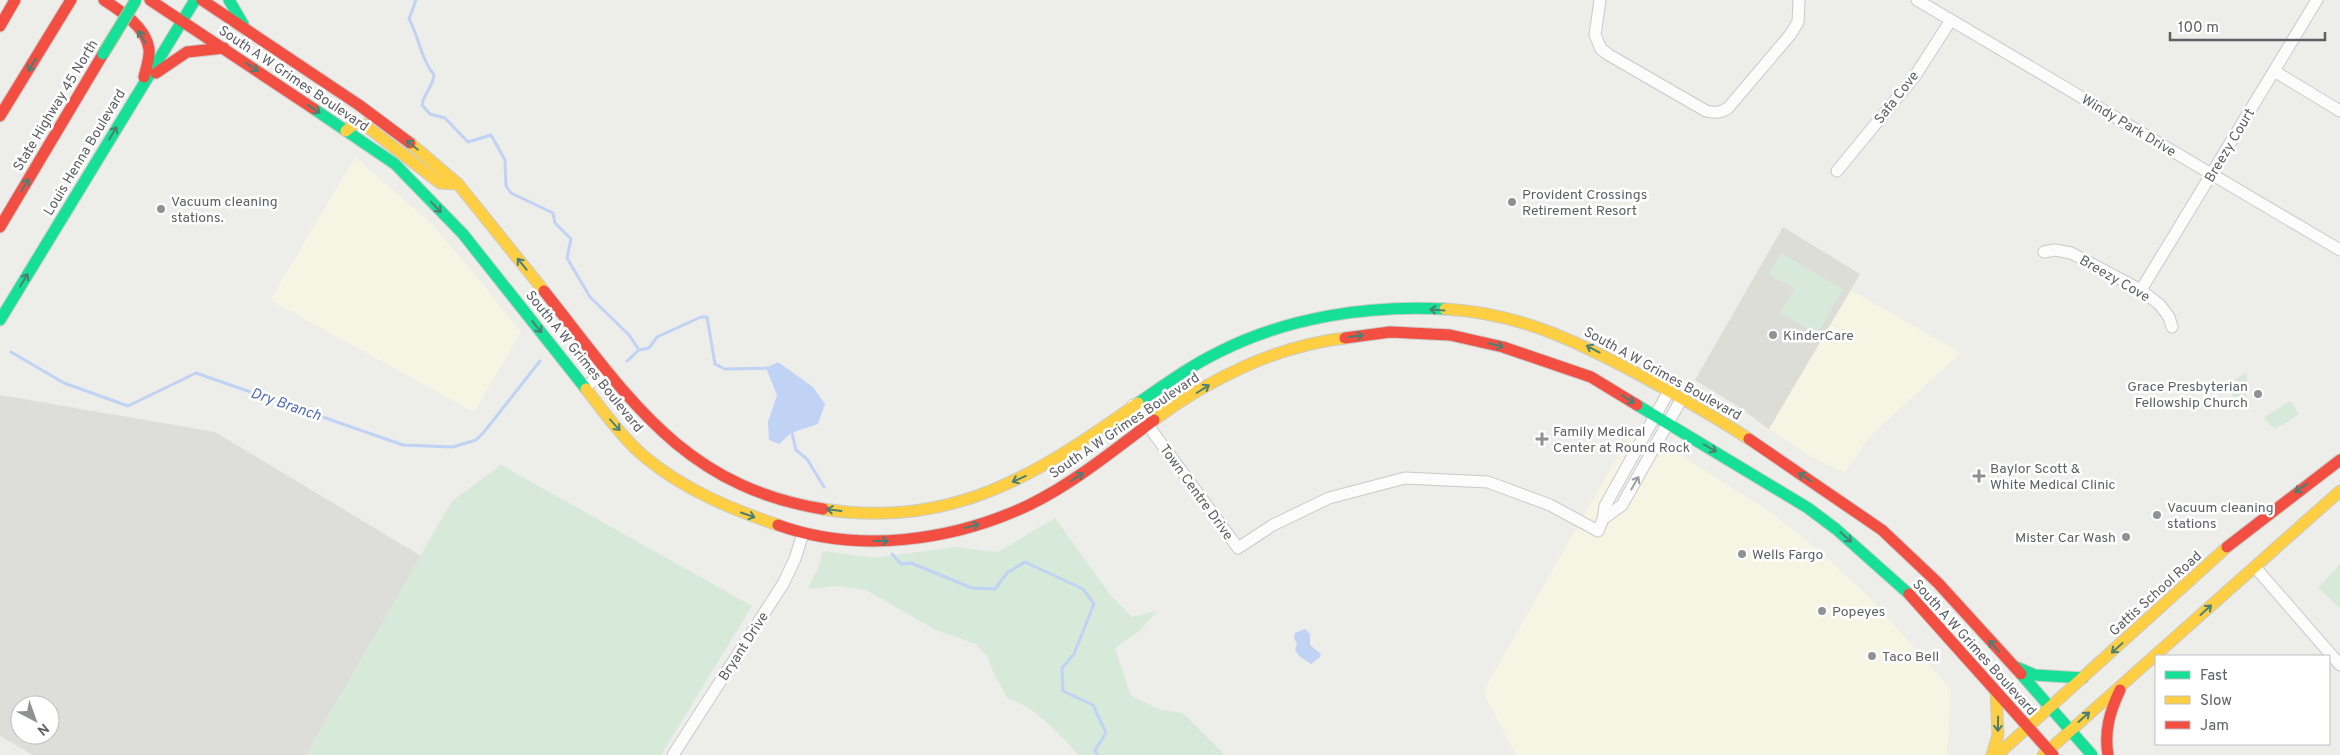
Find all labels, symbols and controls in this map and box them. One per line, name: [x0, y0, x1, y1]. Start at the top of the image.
scale bar: [2170, 10, 2325, 42]
text: 100 m: [2178, 19, 2219, 38]
street label: South A W Grimes Boulevard: [215, 23, 371, 136]
one-way arrow: [137, 30, 147, 44]
street label: State Highway 45 North: [10, 37, 102, 175]
one-way arrow: [26, 57, 36, 71]
one-way arrow: [245, 62, 259, 72]
street label: Safa Cove: [1871, 68, 1923, 128]
street label: Louis Henna Boulevard: [41, 86, 130, 219]
street label: Windy Park Drive: [2078, 91, 2179, 161]
one-way arrow: [306, 104, 320, 114]
street label: Breezy Court: [2202, 106, 2259, 186]
one-way arrow: [109, 126, 119, 140]
one-way arrow: [406, 139, 419, 150]
one-way arrow: [20, 178, 30, 192]
place label: Provident Crossings Retirement Resort: [1522, 187, 1647, 220]
place label: Vacuum cleaning stations.: [171, 194, 278, 227]
marker: Provident Crossings Retirement Resort: [1506, 196, 1518, 208]
one-way arrow: [430, 201, 442, 213]
marker: Vacuum cleaning stations.: [155, 203, 167, 215]
street label: Breezy Cove: [2076, 252, 2153, 306]
one-way arrow: [516, 257, 527, 270]
one-way arrow: [19, 274, 29, 288]
street label: South A W Grimes Boulevard: [521, 288, 646, 436]
one-way arrow: [1429, 305, 1445, 314]
one-way arrow: [531, 320, 542, 333]
street label: South A W Grimes Boulevard: [1581, 324, 1744, 425]
place label: KinderCare: [1783, 328, 1854, 345]
marker: KinderCare: [1767, 329, 1779, 341]
one-way arrow: [1347, 331, 1363, 341]
one-way arrow: [1488, 341, 1504, 350]
one-way arrow: [1586, 344, 1601, 354]
street label: South A W Grimes Boulevard: [1047, 370, 1203, 483]
place label: Grace Presbyterian Fellowship Church: [2127, 379, 2248, 412]
one-way arrow: [1196, 383, 1210, 393]
water label: Dry Branch: [248, 385, 323, 426]
marker: Grace Presbyterian Fellowship Church: [2252, 388, 2264, 400]
one-way arrow: [1620, 395, 1634, 405]
one-way arrow: [609, 419, 621, 431]
place label: Family Medical Center at Round Rock: [1553, 424, 1690, 457]
marker: Family Medical Center at Round Rock: [1535, 432, 1549, 446]
street label: Town Centre Drive: [1155, 442, 1236, 544]
one-way arrow: [1703, 443, 1718, 453]
place label: Baylor Scott & White Medical Clinic: [1990, 461, 2116, 494]
marker: Baylor Scott & White Medical Clinic: [1972, 469, 1986, 483]
one-way arrow: [1069, 472, 1083, 482]
one-way arrow: [1798, 472, 1812, 482]
one-way arrow: [1012, 474, 1027, 484]
one-way arrow: [1630, 476, 1640, 491]
one-way arrow: [2294, 483, 2308, 493]
place label: Vacuum cleaning stations: [2167, 500, 2274, 533]
one-way arrow: [826, 505, 842, 515]
marker: Vacuum cleaning stations: [2151, 509, 2163, 521]
one-way arrow: [740, 511, 755, 520]
one-way arrow: [963, 521, 979, 530]
place label: Mister Car Wash: [2015, 530, 2116, 547]
marker: Mister Car Wash: [2120, 531, 2132, 543]
one-way arrow: [1839, 532, 1852, 543]
one-way arrow: [872, 536, 888, 546]
place label: Wells Fargo: [1752, 547, 1823, 564]
marker: Wells Fargo: [1736, 548, 1748, 560]
street label: Gattis School Road: [2106, 548, 2206, 640]
street label: South A W Grimes Boulevard: [1908, 576, 2040, 720]
place label: Popeyes: [1832, 604, 1885, 621]
one-way arrow: [2200, 604, 2213, 615]
marker: Popeyes: [1816, 605, 1828, 617]
street label: Bryant Drive: [716, 609, 773, 685]
one-way arrow: [1988, 639, 2000, 652]
one-way arrow: [2111, 642, 2124, 654]
place label: Taco Bell: [1882, 649, 1939, 666]
marker: Taco Bell: [1866, 650, 1878, 662]
legend: [2155, 655, 2330, 745]
text: Fast: [2200, 667, 2228, 686]
text: Slow: [2200, 692, 2232, 711]
north arrow: [10, 695, 60, 745]
one-way arrow: [2078, 712, 2091, 723]
one-way arrow: [1993, 715, 2003, 731]
text: Jam: [2200, 717, 2229, 736]
text: N: [33, 719, 52, 738]

